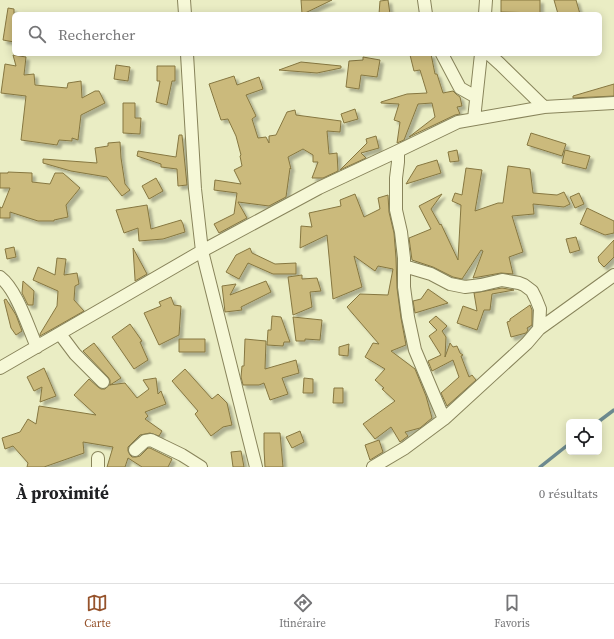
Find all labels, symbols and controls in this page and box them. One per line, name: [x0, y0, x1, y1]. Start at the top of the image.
search box: [12, 12, 602, 56]
icon: search: [26, 23, 48, 45]
text: Rechercher: [58, 24, 135, 45]
map controls: [566, 419, 602, 455]
button: locate: [566, 419, 602, 455]
text: À proximité: [16, 481, 109, 505]
text: 0 résultats: [539, 485, 598, 502]
tab: Carte: [84, 592, 111, 631]
tab: Itinéraire: [279, 592, 326, 631]
tab: Favoris: [494, 592, 530, 631]

